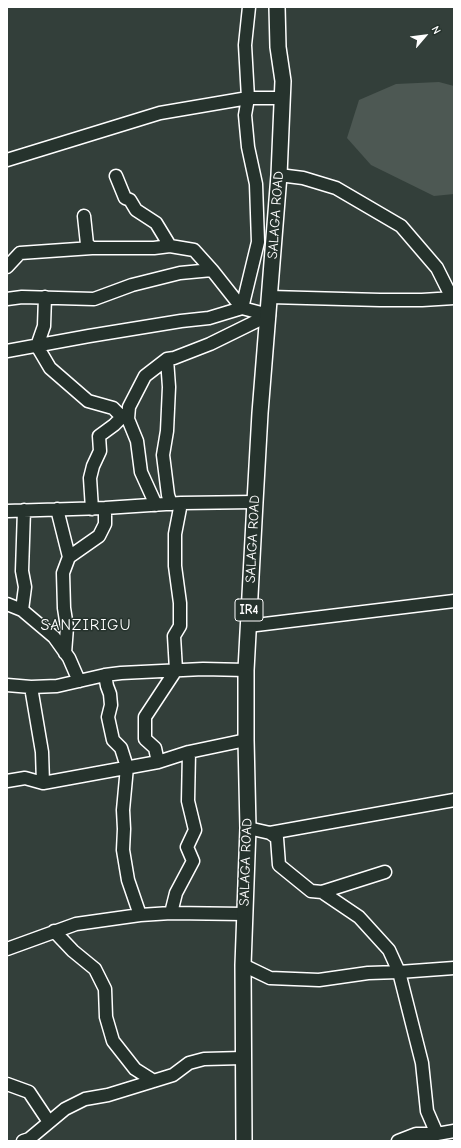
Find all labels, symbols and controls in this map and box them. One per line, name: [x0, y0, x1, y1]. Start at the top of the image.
north arrow: [405, 16, 445, 56]
text: N: [429, 24, 443, 36]
street label: SALAGA ROAD: [265, 170, 287, 260]
street label: SALAGA ROAD: [242, 495, 264, 583]
road number: IR4: [235, 599, 263, 621]
district label: SANZIRIGU: [40, 615, 132, 635]
street label: SALAGA ROAD: [236, 818, 256, 906]

